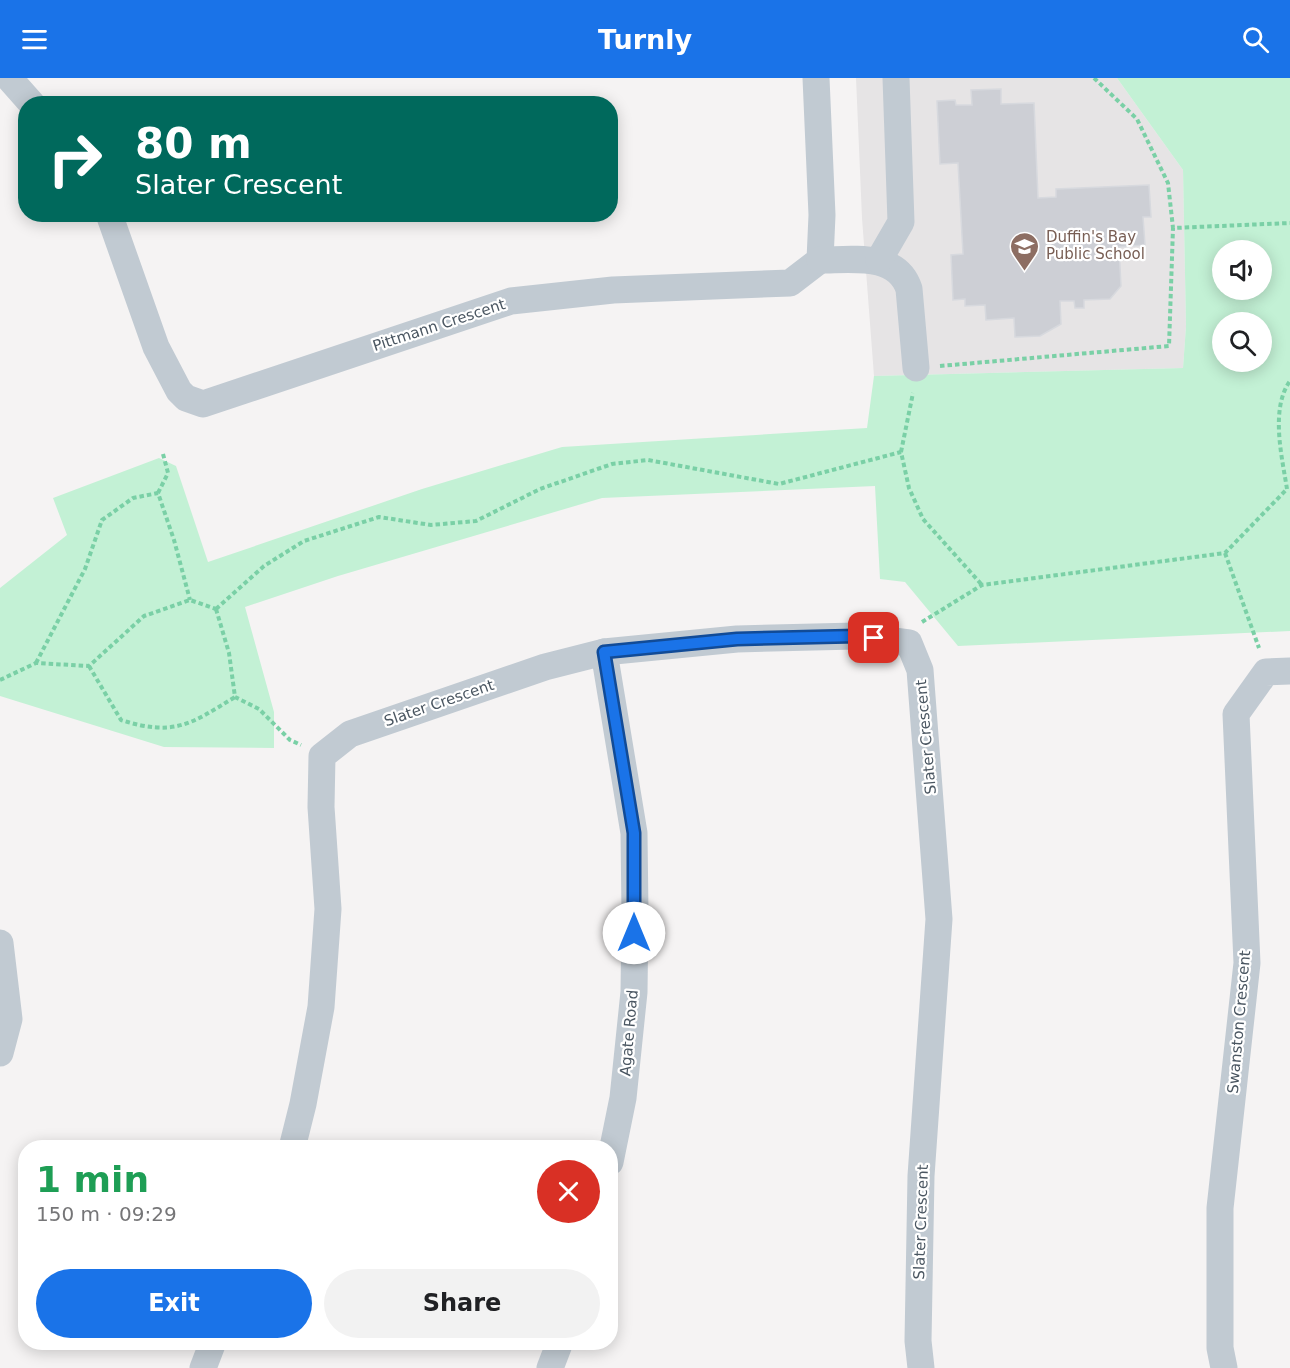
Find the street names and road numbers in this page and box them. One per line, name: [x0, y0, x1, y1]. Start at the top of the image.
street label: Pittmann Crescent: [370, 295, 508, 355]
street label: Slater Crescent: [382, 676, 496, 730]
street label: Slater Crescent: [912, 679, 940, 795]
street label: Swanston Crescent: [1224, 949, 1254, 1094]
street label: Agate Road: [616, 989, 642, 1077]
street label: Slater Crescent: [910, 1164, 932, 1280]

